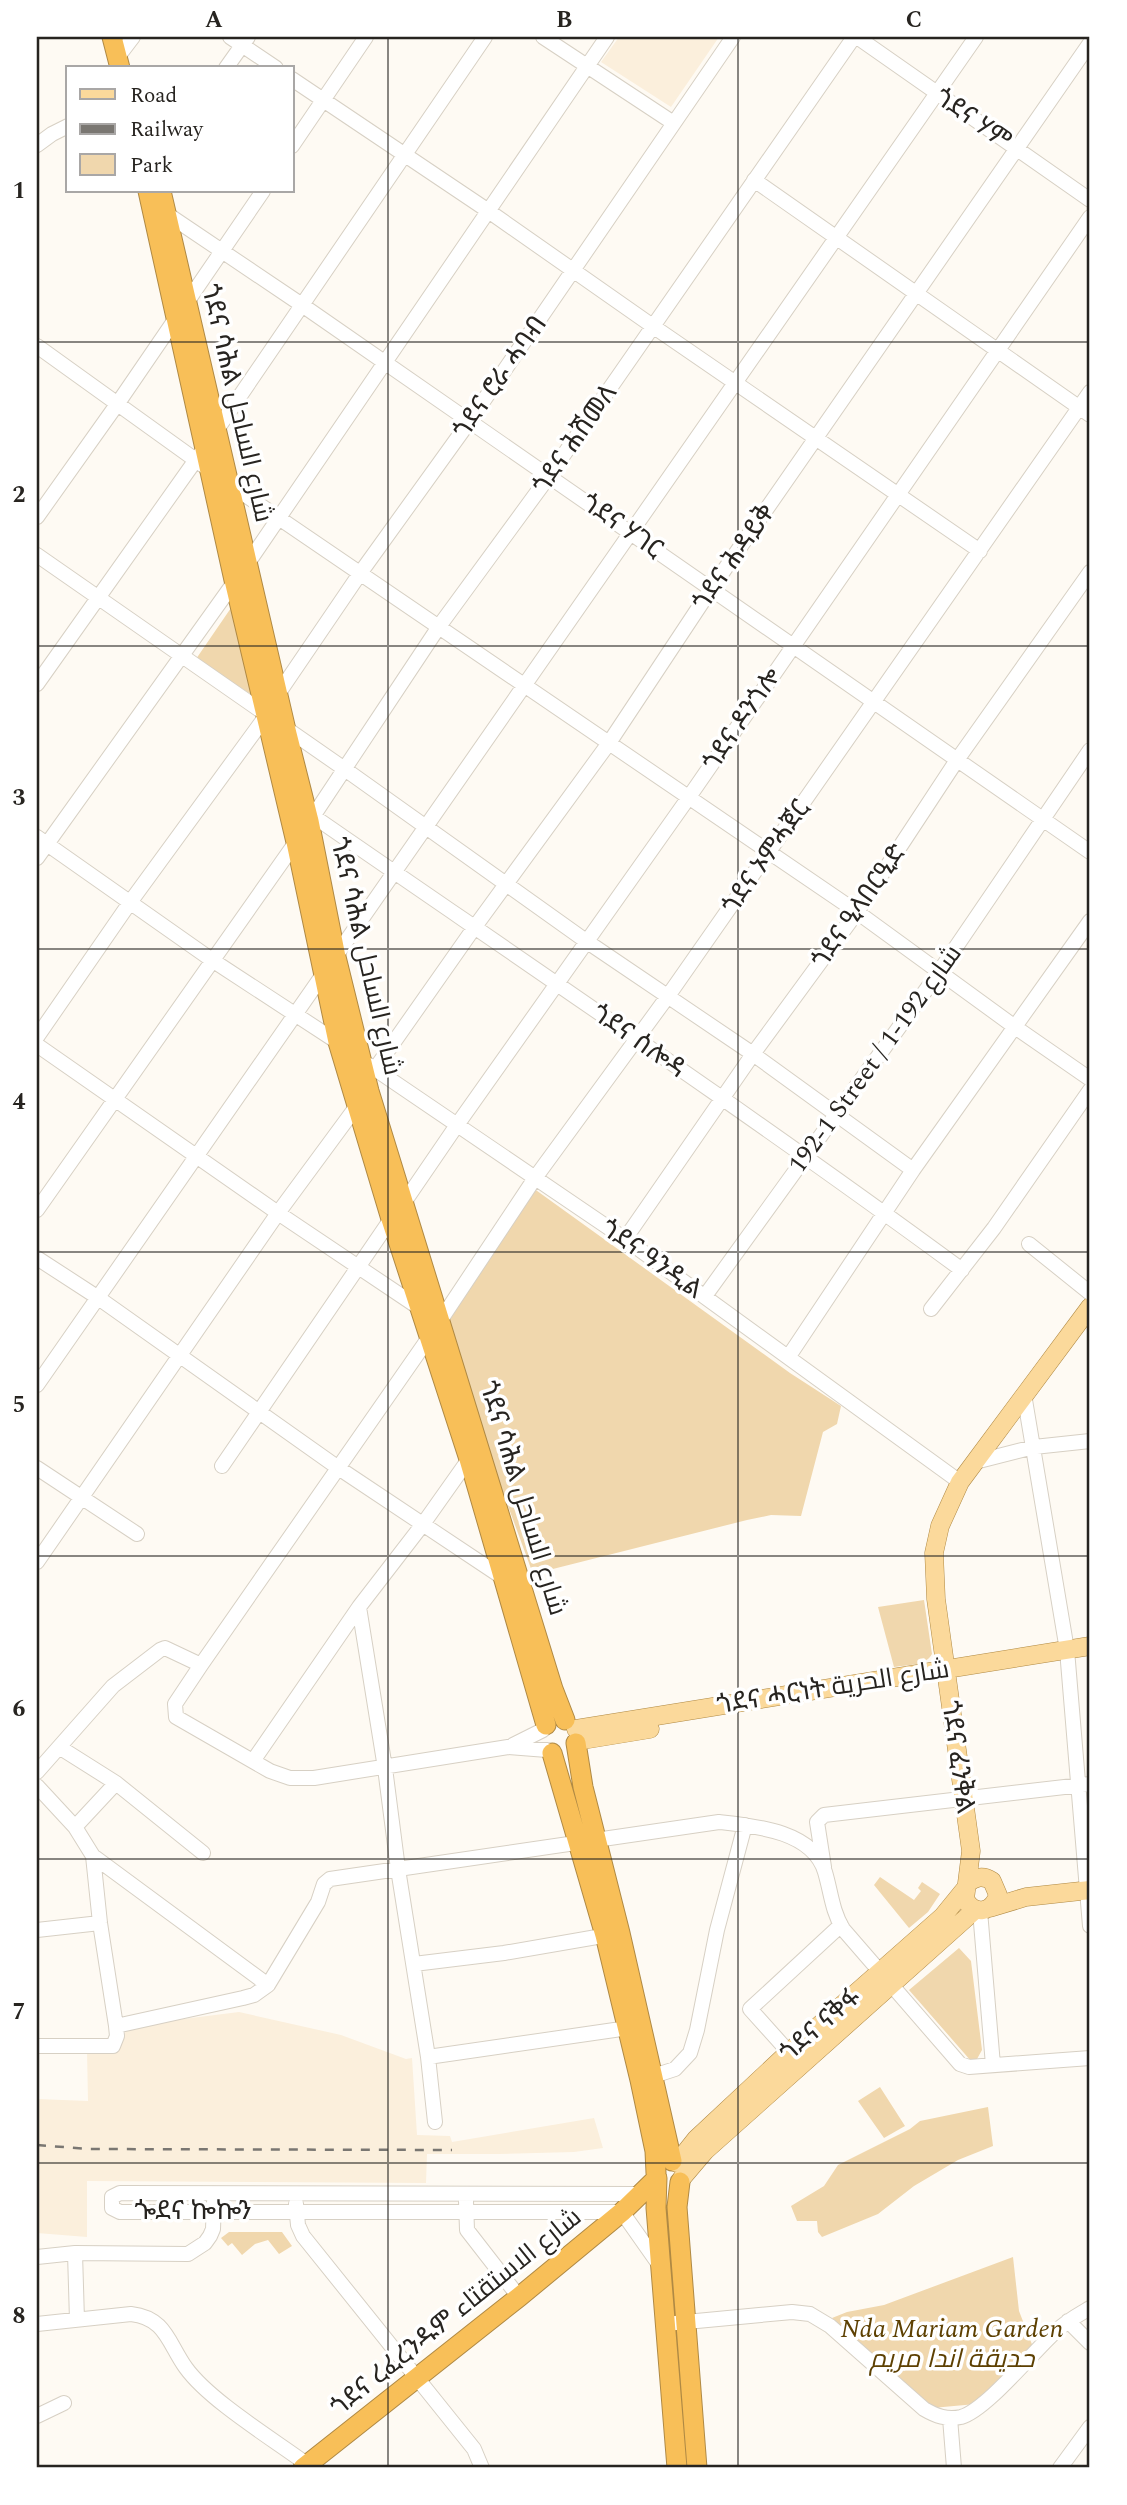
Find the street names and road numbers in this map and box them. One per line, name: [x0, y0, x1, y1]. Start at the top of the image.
street label: ጎደና ሃም: [926, 78, 1020, 160]
street label: ጎደና ሳሕል شارع الساحل: [190, 280, 284, 526]
street label: ጎደና ሮራ ሓባብ: [443, 307, 557, 447]
street label: ጎደና ሕሽመለ: [523, 376, 627, 502]
street label: ጎደና ሃገር: [573, 483, 671, 569]
street label: ጎደና ሕዳይቅ: [682, 495, 786, 619]
street label: ጎደና ዶንጎሎ: [692, 659, 792, 779]
street label: ጎደና ኦምሓጀር: [712, 792, 820, 922]
street label: ጎደና ሳሕል شارع الساحل: [319, 833, 413, 1079]
street label: ጎደና ዒላበርዒድ: [801, 835, 917, 977]
street label: 192-1 Street / شارع 192-1: [778, 936, 972, 1182]
street label: ጎደና ሰሎዳ: [583, 994, 695, 1088]
street label: ጎደና ዓንዲል: [592, 1209, 712, 1309]
street label: ጎደና ሳሕል شارع الساحل: [468, 1376, 578, 1620]
street label: ጎደና ሓርነት شارع الحرية: [714, 1649, 952, 1725]
street label: ጎደና ፈንቅል: [930, 1698, 986, 1816]
street label: ጎደና ናቅፋ: [771, 1978, 869, 2072]
street label: ጐደና ኰኰን: [134, 2191, 252, 2231]
street label: ጎደና ረፈረንዱም شارع الاستقتاء: [322, 2198, 590, 2426]

